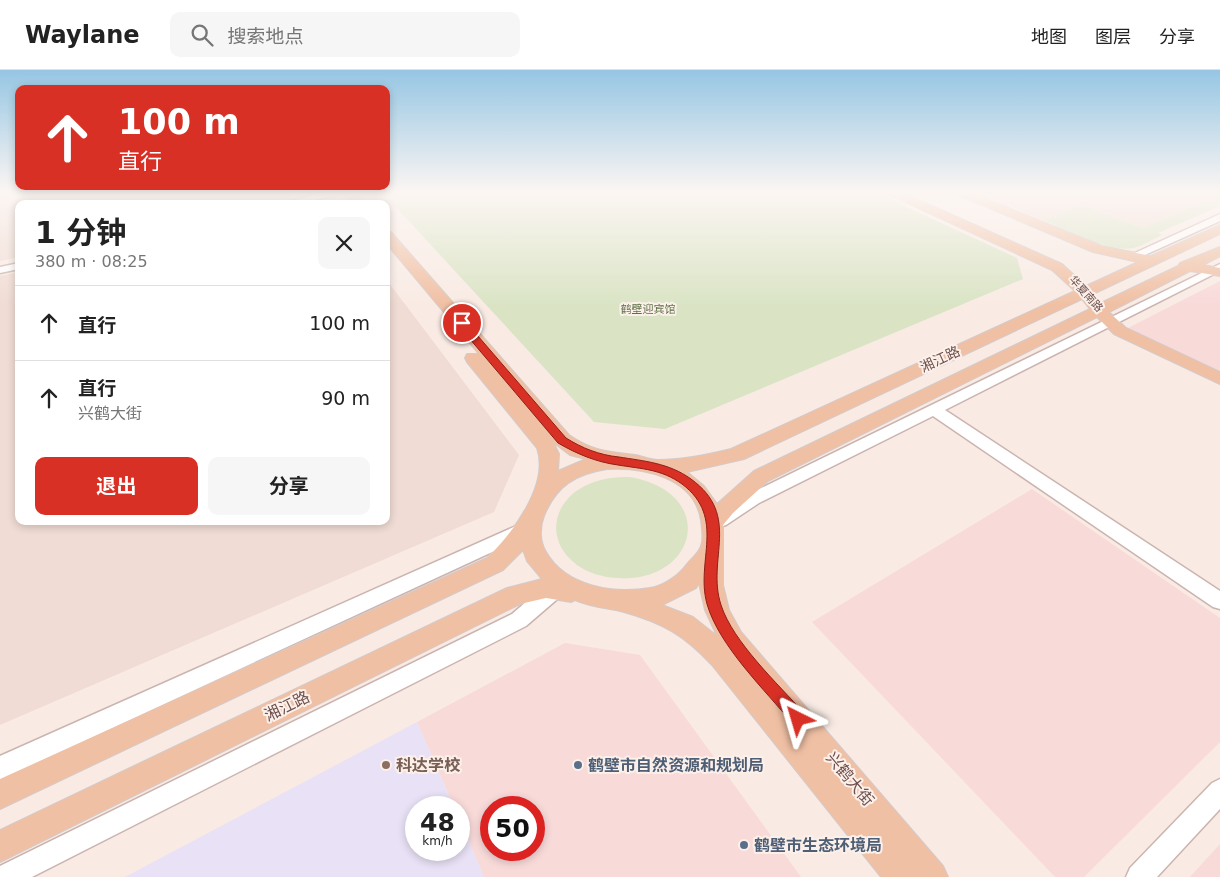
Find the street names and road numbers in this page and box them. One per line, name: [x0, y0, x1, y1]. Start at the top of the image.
street label: 华夏南路: [1066, 273, 1106, 315]
street label: 湘江路: [918, 343, 962, 375]
street label: 湘江路: [261, 687, 313, 725]
street label: 兴鹤大街: [822, 748, 878, 810]

